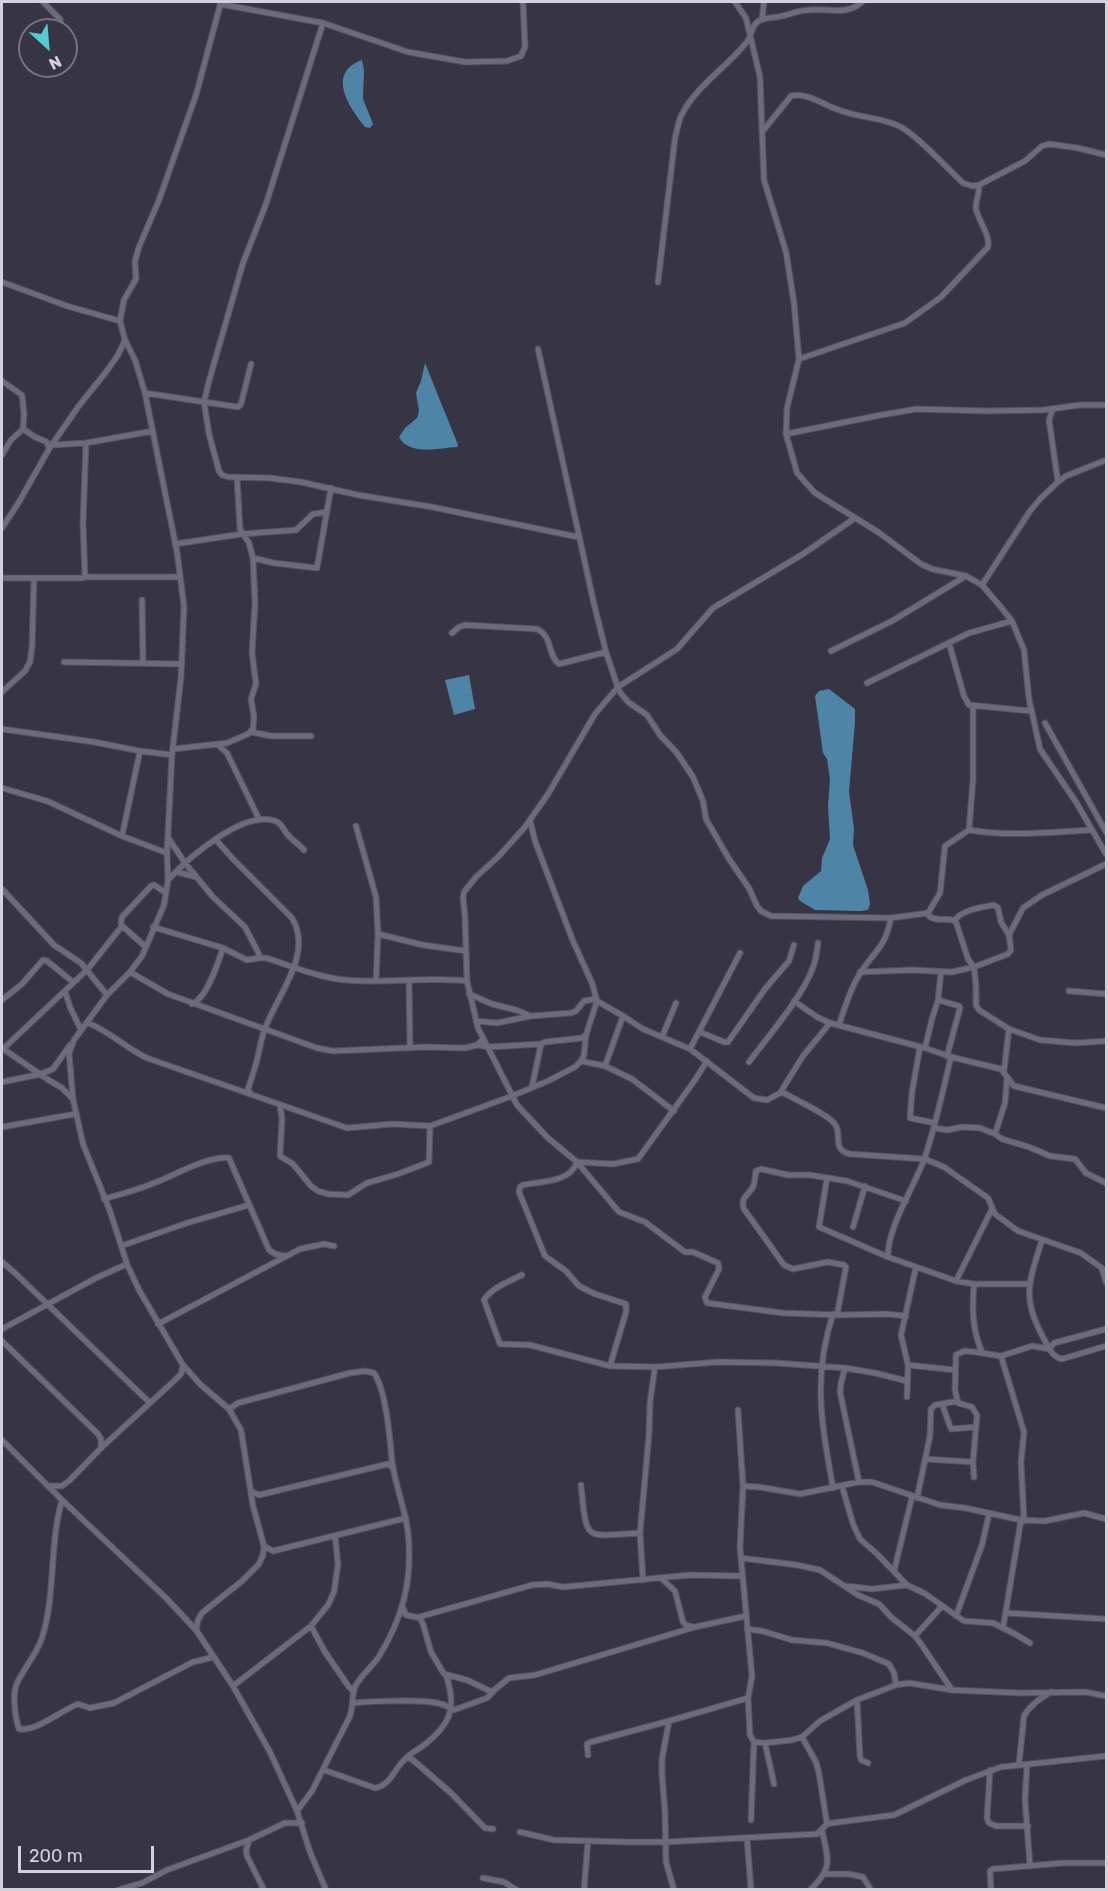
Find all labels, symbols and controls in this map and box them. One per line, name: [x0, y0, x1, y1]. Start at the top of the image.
north arrow: [18, 18, 78, 78]
text: N: [46, 52, 65, 74]
scale bar: [21, 1834, 158, 1872]
text: 200 m: [29, 1845, 83, 1867]

